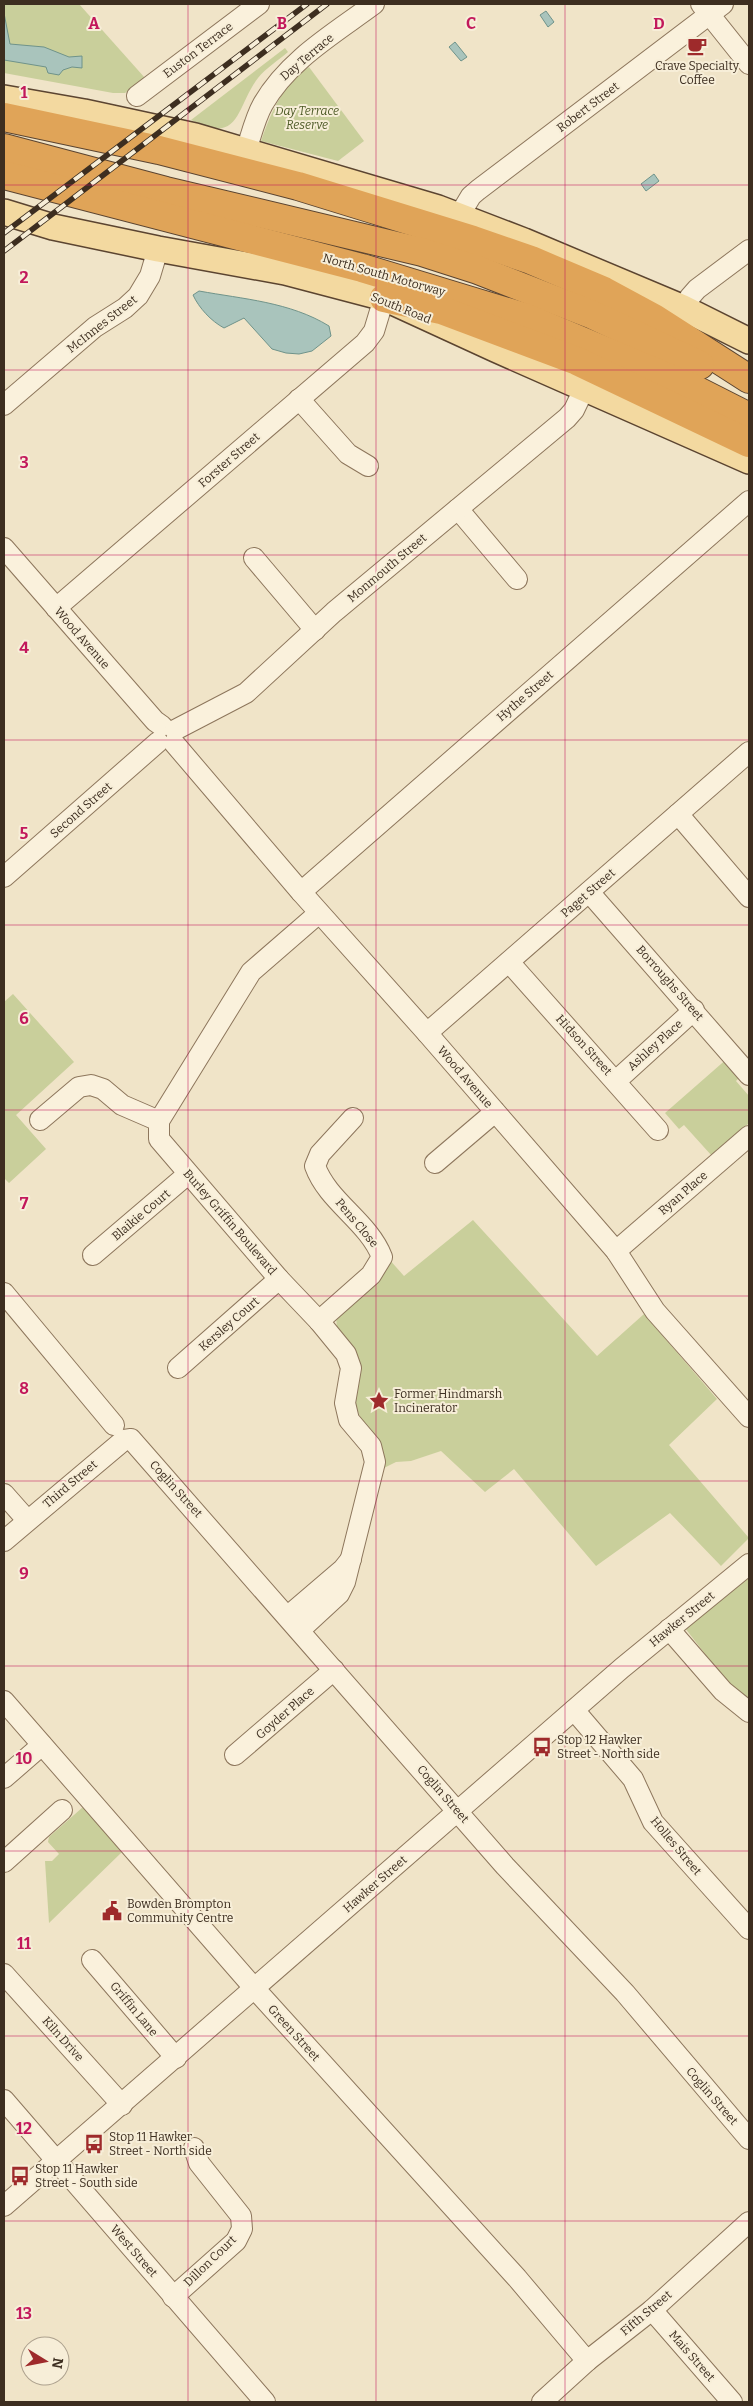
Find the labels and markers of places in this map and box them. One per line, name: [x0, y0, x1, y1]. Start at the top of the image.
cafe icon: Crave Specialty Coffee: [686, 35, 708, 57]
place label: Crave Specialty Coffee: [655, 59, 740, 87]
place label: Former Hindmarsh Incinerator: [394, 1387, 503, 1415]
place icon: Former Hindmarsh Incinerator: [368, 1390, 390, 1412]
place label: Stop 12 Hawker Street - North side: [557, 1733, 660, 1761]
bus stop icon: Stop 12 Hawker Street - North side: [531, 1736, 553, 1758]
place label: Bowden Brompton Community Centre: [127, 1897, 233, 1925]
public building icon: Bowden Brompton Community Centre: [101, 1900, 123, 1922]
place label: Stop 11 Hawker Street - North side: [109, 2130, 212, 2158]
bus stop icon: Stop 11 Hawker Street - North side: [83, 2133, 105, 2155]
place label: Stop 11 Hawker Street - South side: [35, 2162, 138, 2190]
bus stop icon: Stop 11 Hawker Street - South side: [9, 2165, 31, 2187]

